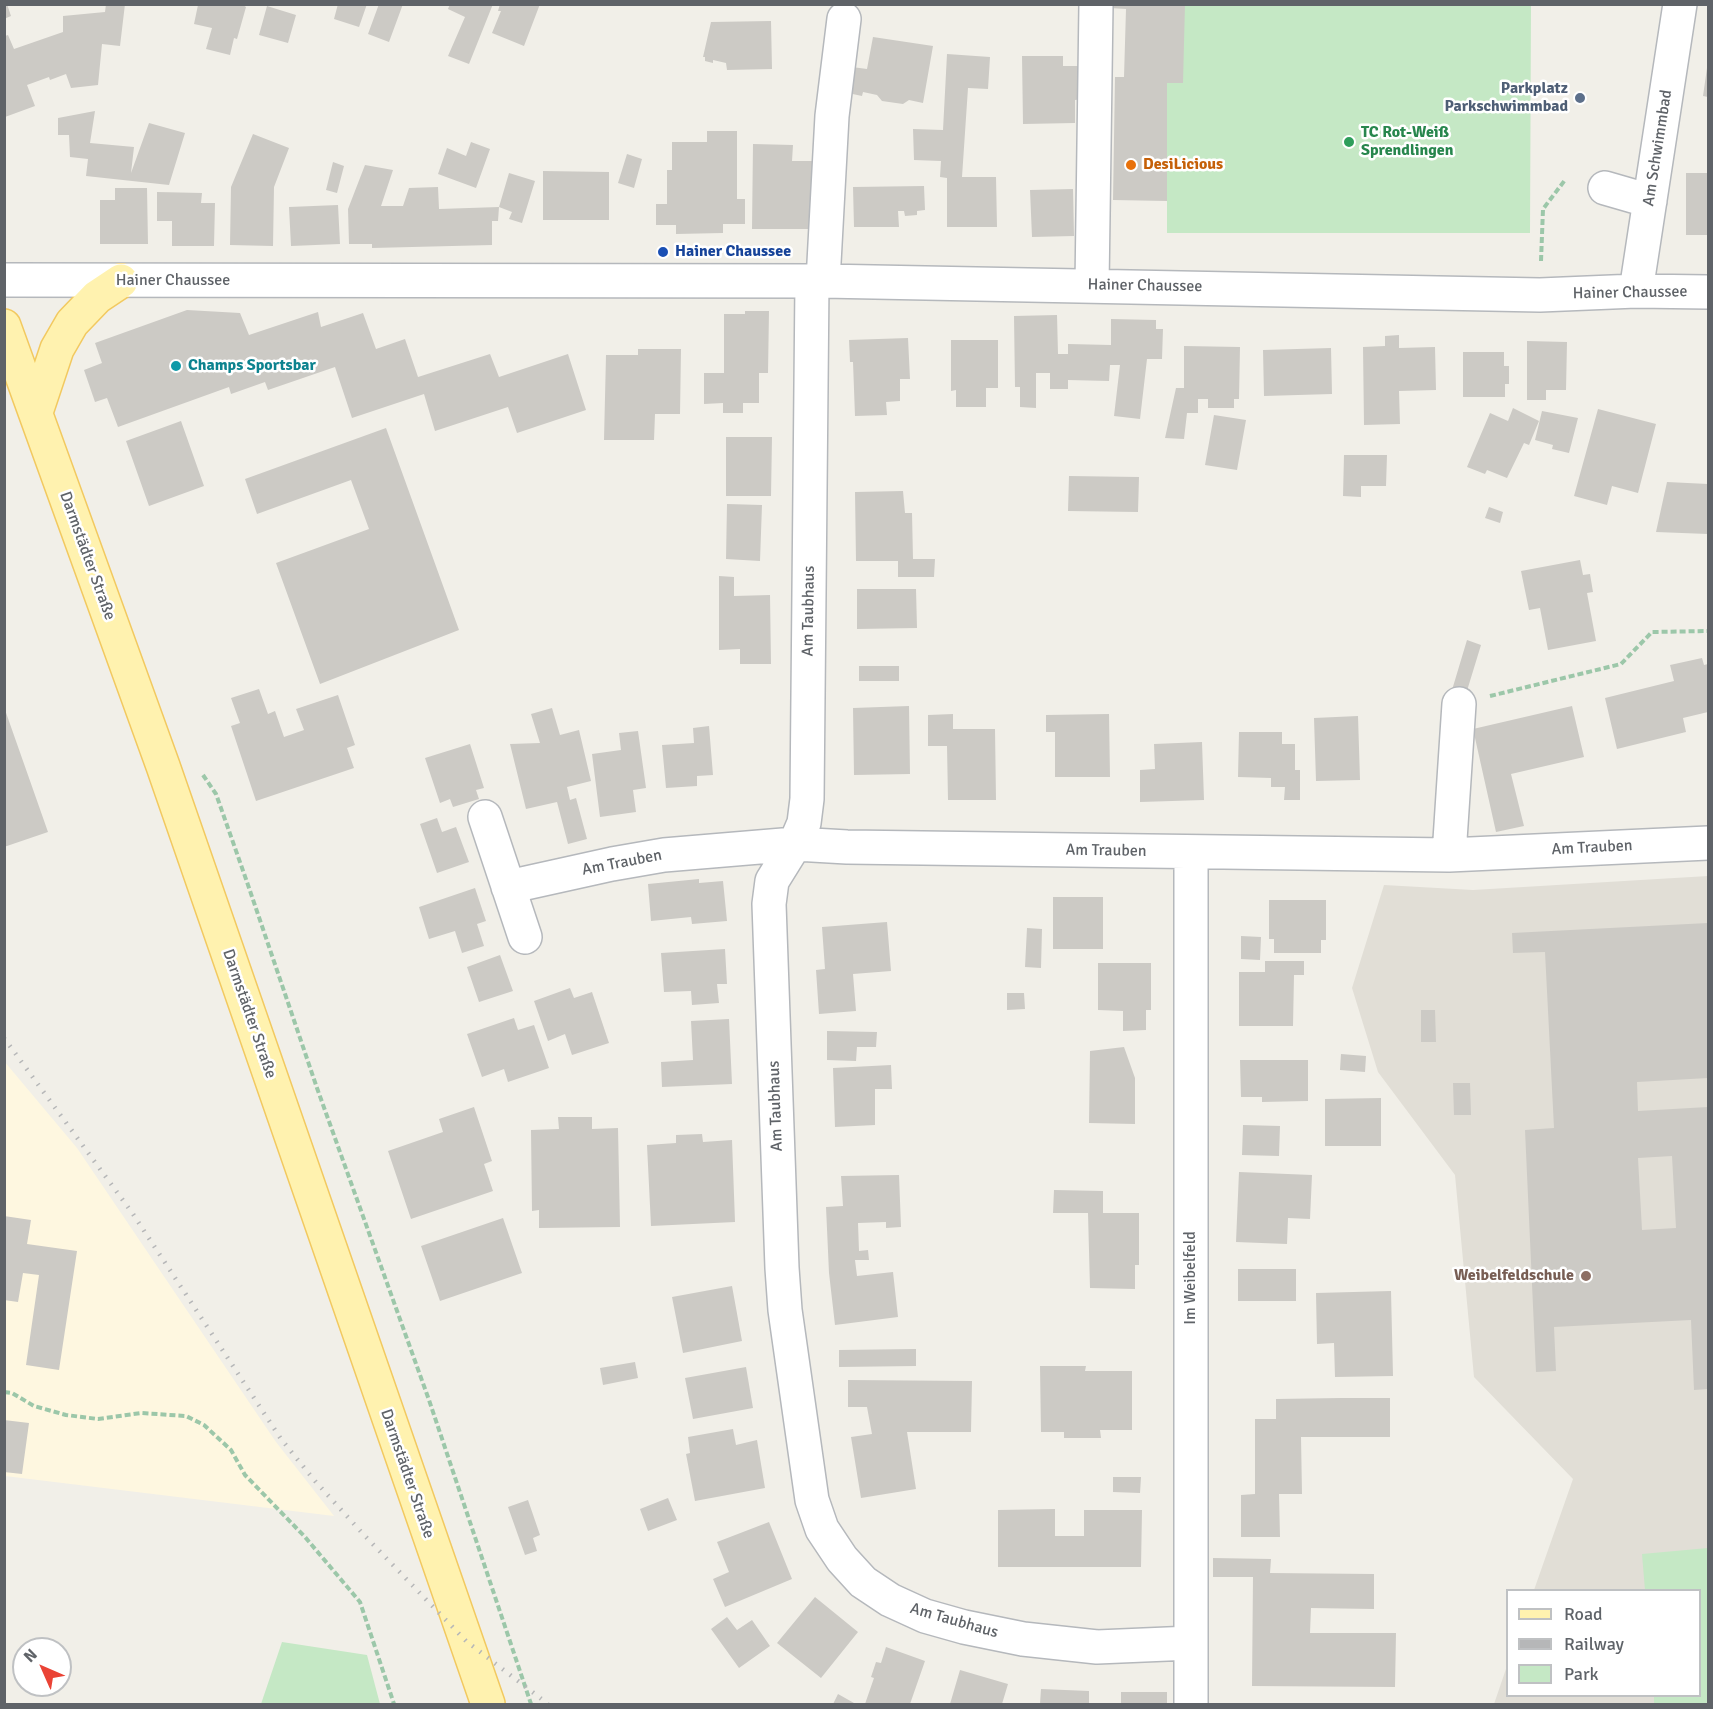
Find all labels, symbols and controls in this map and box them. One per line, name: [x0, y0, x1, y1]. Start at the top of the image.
place label: Parkplatz Parkschwimmbad: [1444, 79, 1568, 117]
street label: Am Schwimmbad: [1639, 88, 1677, 208]
marker: Parkplatz Parkschwimmbad: [1573, 91, 1587, 105]
place label: TC Rot-Weiß Sprendlingen: [1361, 123, 1454, 161]
marker: TC Rot-Weiß Sprendlingen: [1342, 135, 1356, 149]
place label: DesiLicious: [1143, 155, 1223, 175]
marker: DesiLicious: [1124, 158, 1138, 172]
place label: Hainer Chaussee: [675, 242, 791, 262]
marker: Hainer Chaussee: [656, 245, 670, 259]
street label: Hainer Chaussee: [116, 271, 230, 291]
street label: Hainer Chaussee: [1088, 275, 1202, 297]
street label: Hainer Chaussee: [1573, 282, 1687, 304]
place label: Champs Sportsbar: [188, 356, 316, 376]
marker: Champs Sportsbar: [169, 359, 183, 373]
street label: Darmstädter Straße: [55, 489, 119, 623]
street label: Am Taubhaus: [799, 566, 819, 656]
street label: Am Trauben: [1551, 836, 1633, 860]
street label: Am Trauben: [1065, 841, 1147, 861]
street label: Am Trauben: [580, 846, 664, 880]
street label: Darmstädter Straße: [218, 947, 280, 1081]
street label: Am Taubhaus: [765, 1060, 787, 1152]
street label: Im Weibelfeld: [1181, 1231, 1201, 1325]
place label: Weibelfeldschule: [1454, 1266, 1574, 1286]
marker: Weibelfeldschule: [1579, 1269, 1593, 1283]
street label: Darmstädter Straße: [376, 1407, 438, 1541]
legend: [1506, 1589, 1701, 1697]
street label: Am Taubhaus: [908, 1599, 1000, 1643]
text: Road: [1564, 1603, 1603, 1625]
text: Railway: [1564, 1633, 1624, 1655]
north arrow: [12, 1637, 72, 1697]
text: N: [20, 1645, 42, 1667]
text: Park: [1564, 1663, 1599, 1685]

